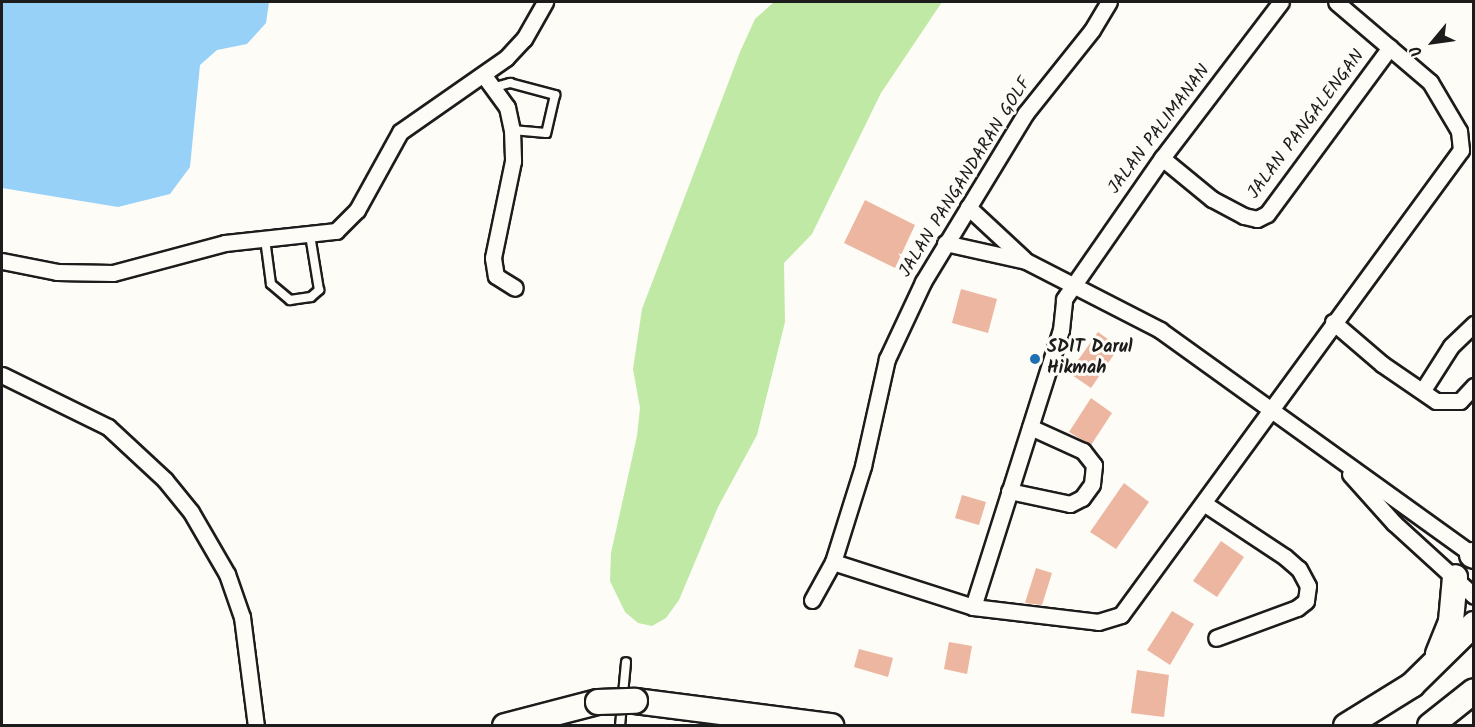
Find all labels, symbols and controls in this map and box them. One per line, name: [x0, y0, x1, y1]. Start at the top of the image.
north arrow: [1403, 12, 1463, 72]
text: U: [1404, 41, 1430, 61]
street label: JALAN PANGALENGAN: [1244, 46, 1370, 204]
street label: JALAN PALIMANAN: [1104, 61, 1216, 199]
street label: JALAN PANGANDARAN GOLF: [896, 74, 1036, 282]
place label: SDIT Darul Hikmah: [1047, 338, 1132, 380]
marker: SDIT Darul Hikmah: [1028, 352, 1042, 366]

